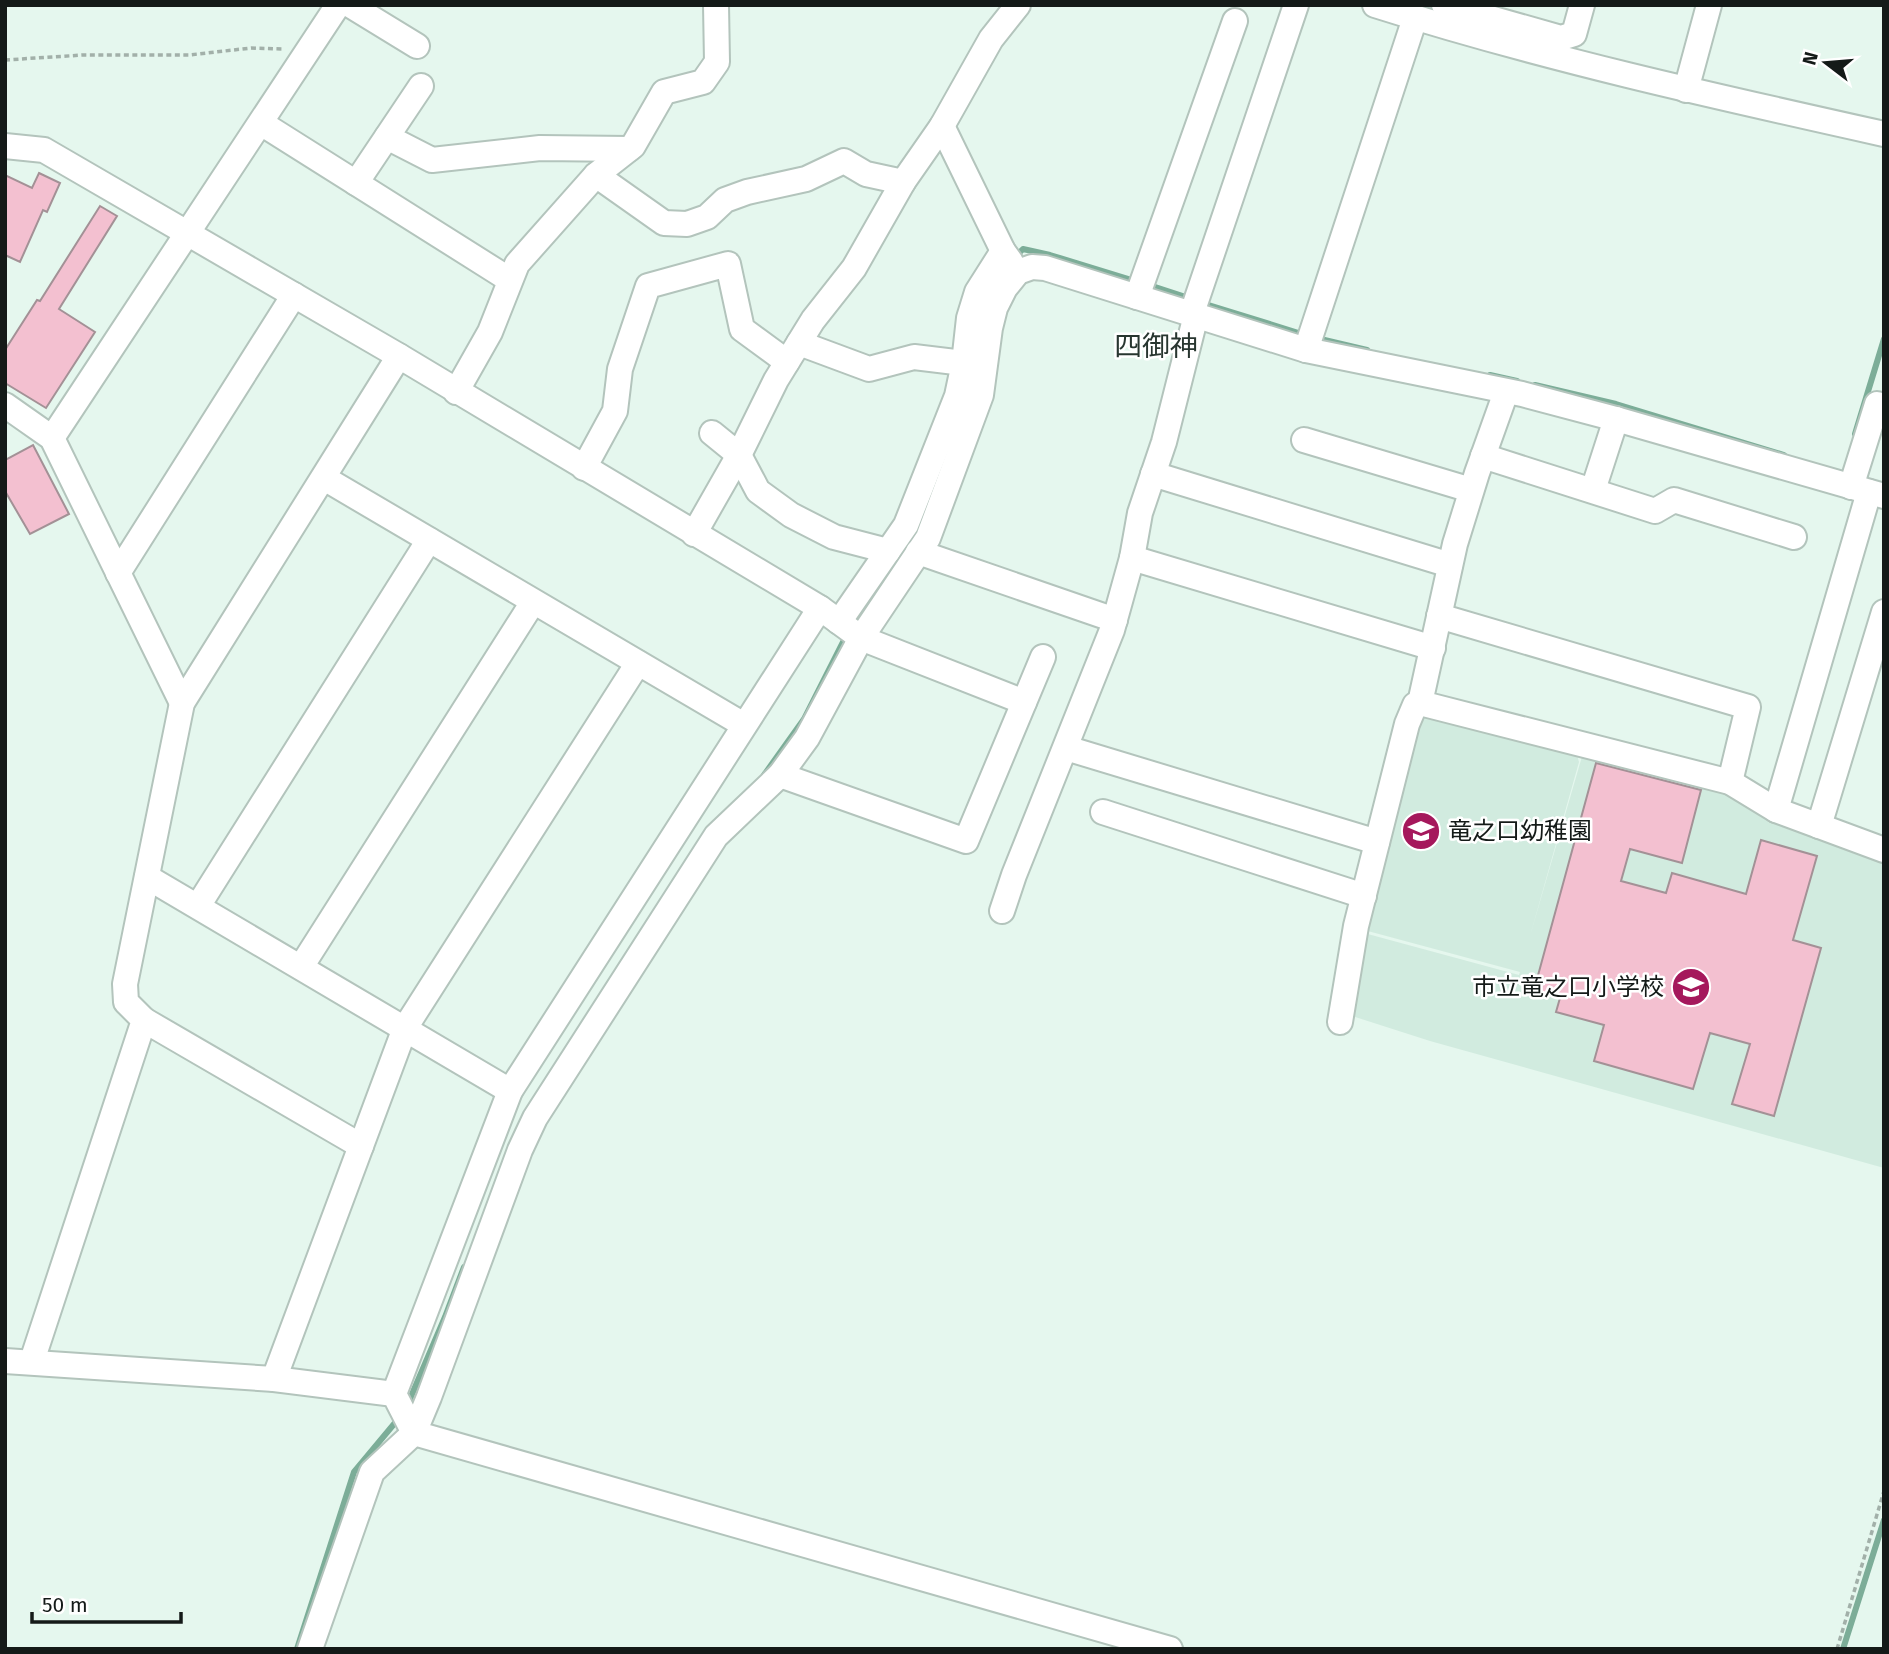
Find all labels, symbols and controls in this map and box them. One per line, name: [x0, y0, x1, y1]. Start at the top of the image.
north arrow: [1791, 28, 1861, 98]
text: N: [1797, 49, 1823, 68]
district label: 四御神: [1114, 330, 1198, 363]
school or university icon: 竜之口幼稚園: [1400, 810, 1442, 852]
place label: 竜之口幼稚園: [1448, 817, 1592, 845]
school or university icon: 市立竜之口小学校: [1670, 966, 1712, 1008]
place label: 市立竜之口小学校: [1472, 973, 1664, 1001]
scale bar: [32, 1580, 180, 1624]
text: 50 m: [42, 1592, 88, 1618]

